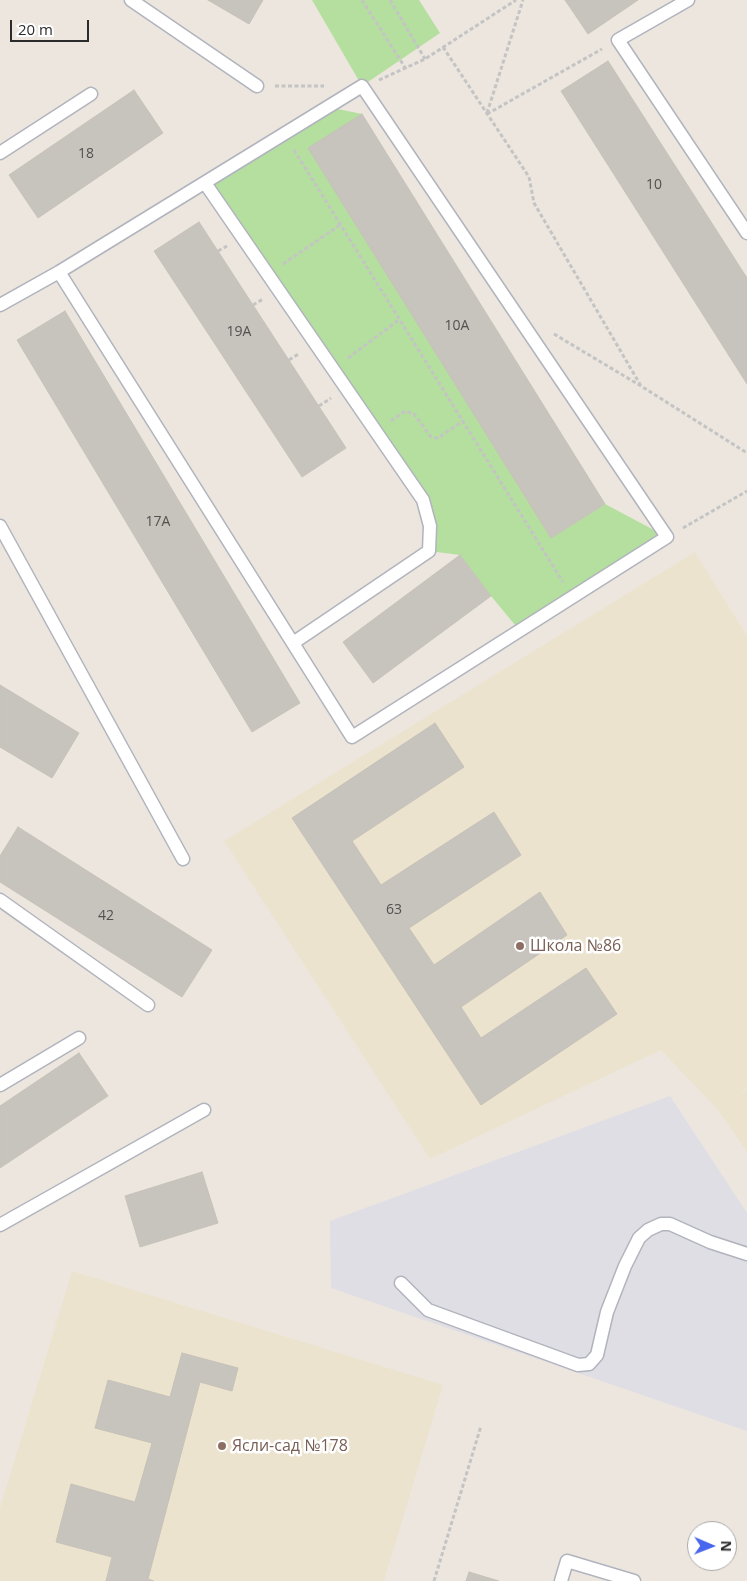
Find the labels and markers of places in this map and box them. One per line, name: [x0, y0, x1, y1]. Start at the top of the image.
place label: Школа №86: [530, 936, 621, 956]
marker: Школа №86: [514, 940, 526, 952]
place label: Ясли-сад №178: [232, 1436, 348, 1456]
marker: Ясли-сад №178: [216, 1440, 228, 1452]

